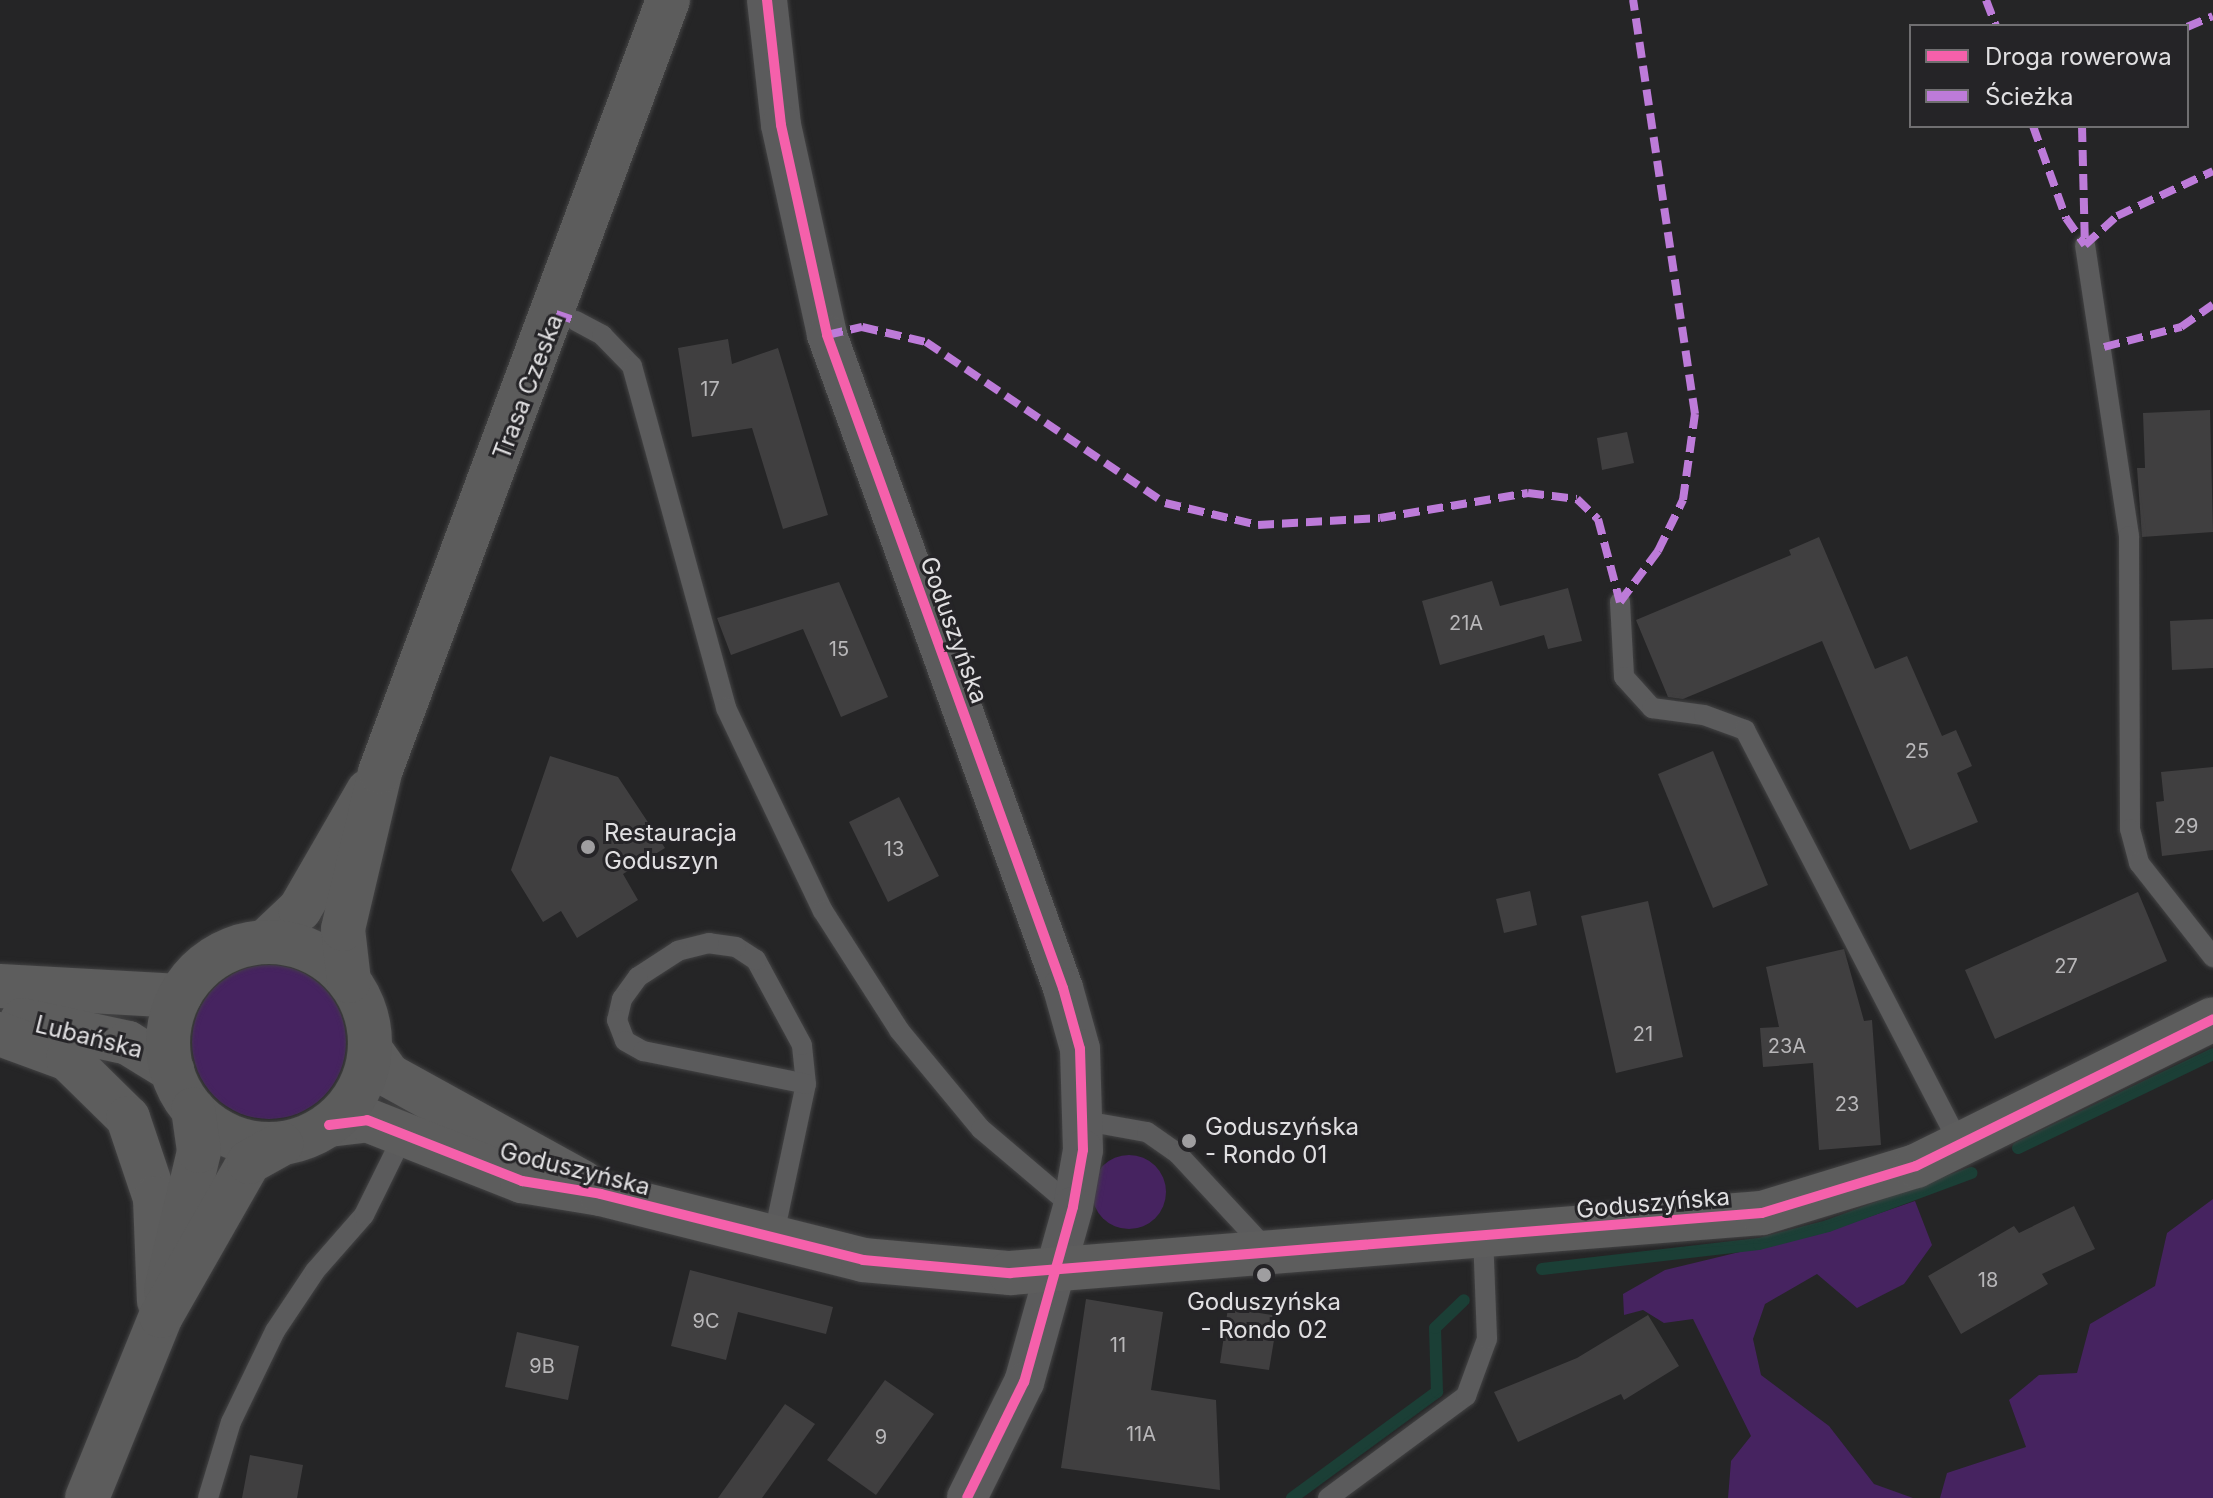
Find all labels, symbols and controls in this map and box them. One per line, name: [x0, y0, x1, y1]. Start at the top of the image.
legend: [1909, 24, 2189, 128]
text: Droga rowerowa: [1985, 42, 2172, 71]
text: Ścieżka: [1985, 82, 2073, 111]
street label: Trasa Czeska: [487, 310, 569, 464]
house number: 17: [700, 377, 720, 401]
street label: Goduszyńska: [914, 553, 994, 707]
house number: 21A: [1449, 611, 1483, 635]
house number: 15: [829, 637, 849, 661]
house number: 25: [1905, 739, 1929, 763]
house number: 29: [2174, 814, 2198, 838]
place label: Restauracja Goduszyn: [604, 819, 737, 875]
house number: 13: [884, 837, 904, 861]
marker: Restauracja Goduszyn: [579, 838, 597, 856]
house number: 27: [2054, 954, 2078, 978]
street label: Lubańska: [32, 1010, 146, 1064]
house number: 21: [1633, 1022, 1653, 1046]
house number: 23A: [1768, 1034, 1806, 1058]
house number: 23: [1835, 1092, 1859, 1116]
place label: Goduszyńska - Rondo 01: [1205, 1113, 1359, 1169]
marker: Goduszyńska - Rondo 01: [1180, 1132, 1198, 1150]
street label: Goduszyńska: [497, 1136, 653, 1202]
street label: Goduszyńska: [1575, 1182, 1731, 1224]
marker: Goduszyńska - Rondo 02: [1255, 1266, 1273, 1284]
house number: 18: [1978, 1268, 1998, 1292]
place label: Goduszyńska - Rondo 02: [1187, 1288, 1341, 1344]
house number: 9C: [692, 1309, 720, 1333]
house number: 11: [1110, 1333, 1126, 1357]
house number: 9B: [529, 1354, 555, 1378]
house number: 11A: [1126, 1422, 1156, 1446]
house number: 9: [875, 1425, 887, 1449]

